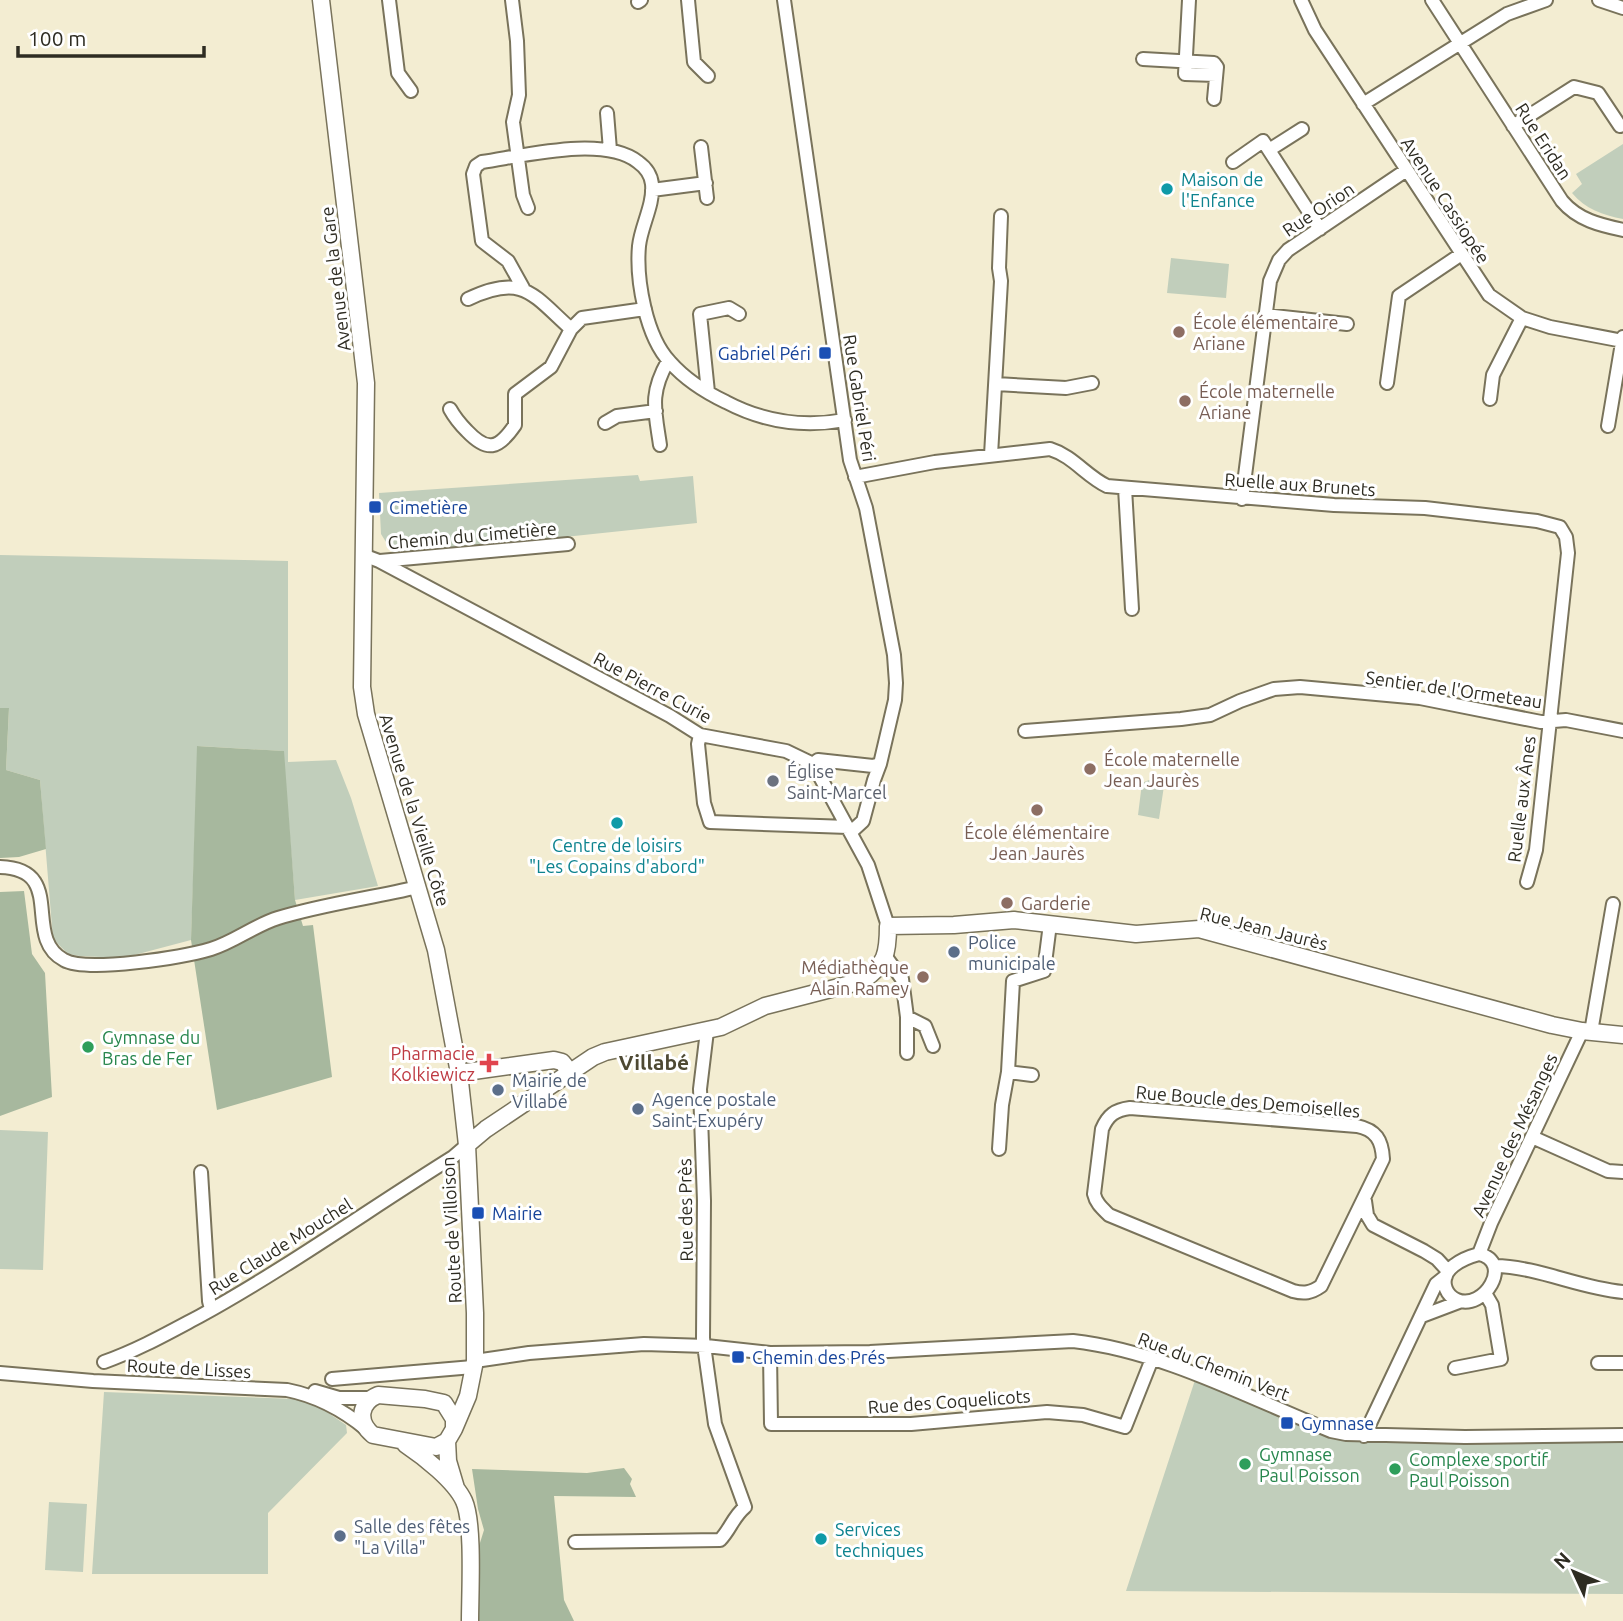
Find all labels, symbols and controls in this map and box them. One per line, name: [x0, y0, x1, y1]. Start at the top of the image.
scale bar: [18, 14, 203, 58]
text: 100 m: [28, 26, 86, 50]
street label: Rue Eridan: [1512, 99, 1576, 183]
street label: Avenue Cassiopée: [1398, 133, 1494, 267]
place label: Maison de l'Enfance: [1181, 169, 1263, 210]
street label: Rue Orion: [1279, 178, 1357, 240]
marker: Maison de l'Enfance: [1159, 181, 1175, 197]
street label: Avenue de la Gare: [316, 206, 354, 352]
place label: École élémentaire Ariane: [1193, 311, 1338, 353]
marker: École élémentaire Ariane: [1171, 324, 1187, 340]
street label: Rue Gabriel Péri: [840, 333, 880, 463]
place label: Gabriel Péri: [718, 343, 811, 363]
marker: Gabriel Péri: [817, 345, 833, 361]
place label: École maternelle Ariane: [1199, 380, 1335, 422]
marker: École maternelle Ariane: [1177, 393, 1193, 409]
street label: Ruelle aux Brunets: [1224, 469, 1376, 499]
place label: Cimetière: [389, 497, 468, 517]
marker: Cimetière: [367, 499, 383, 515]
street label: Chemin du Cimetière: [387, 518, 557, 552]
street label: Rue Pierre Curie: [591, 648, 715, 726]
street label: Sentier de l'Ormeteau: [1364, 667, 1544, 711]
street label: Avenue de la Vieille Côte: [376, 711, 454, 909]
street label: Ruelle aux Ânes: [1502, 734, 1539, 863]
place label: École maternelle Jean Jaurès: [1104, 748, 1240, 790]
place label: Église Saint-Marcel: [787, 760, 887, 802]
marker: École maternelle Jean Jaurès: [1082, 761, 1098, 777]
marker: Église Saint-Marcel: [765, 773, 781, 789]
marker: École élémentaire Jean Jaurès: [1029, 802, 1045, 818]
marker: Centre de loisirs "Les Copains d'abord": [609, 815, 625, 831]
place label: École élémentaire Jean Jaurès: [964, 821, 1110, 863]
place label: Centre de loisirs "Les Copains d'abord": [529, 835, 705, 876]
place label: Garderie: [1021, 893, 1091, 913]
marker: Garderie: [999, 895, 1015, 911]
street label: Rue Jean Jaurès: [1198, 902, 1330, 954]
place label: Police municipale: [968, 932, 1056, 973]
marker: Police municipale: [946, 944, 962, 960]
place label: Médiathèque Alain Ramey: [801, 957, 909, 998]
marker: Médiathèque Alain Ramey: [915, 969, 931, 985]
place label: Gymnase du Bras de Fer: [102, 1027, 200, 1068]
marker: Gymnase du Bras de Fer: [80, 1039, 96, 1055]
place label: Pharmacie Kolkiewicz: [390, 1043, 475, 1084]
district label: Villabé: [619, 1050, 689, 1074]
street label: Avenue des Mésanges: [1467, 1050, 1561, 1220]
marker: Pharmacie Kolkiewicz: [481, 1055, 497, 1071]
place label: Mairie de Villabé: [512, 1070, 587, 1111]
street label: Rue Boucle des Demoiselles: [1135, 1081, 1361, 1121]
marker: Mairie de Villabé: [490, 1082, 506, 1098]
place label: Agence postale Saint-Exupéry: [652, 1089, 776, 1130]
marker: Agence postale Saint-Exupéry: [630, 1101, 646, 1117]
street label: Route de Villoison: [437, 1156, 465, 1304]
street label: Rue des Près: [674, 1158, 696, 1262]
street label: Rue Claude Mouchel: [205, 1194, 356, 1298]
place label: Mairie: [492, 1203, 542, 1223]
marker: Mairie: [470, 1205, 486, 1221]
street label: Rue du Chemin Vert: [1135, 1328, 1293, 1404]
place label: Chemin des Prés: [752, 1347, 885, 1367]
marker: Chemin des Prés: [730, 1349, 746, 1365]
street label: Route de Lisses: [126, 1355, 252, 1381]
street label: Rue des Coquelicots: [867, 1385, 1031, 1417]
place label: Gymnase: [1301, 1413, 1374, 1433]
marker: Gymnase: [1279, 1415, 1295, 1431]
place label: Gymnase Paul Poisson: [1259, 1444, 1360, 1485]
place label: Complexe sportif Paul Poisson: [1409, 1449, 1548, 1490]
marker: Gymnase Paul Poisson: [1237, 1456, 1253, 1472]
marker: Complexe sportif Paul Poisson: [1387, 1461, 1403, 1477]
place label: Salle des fêtes "La Villa": [354, 1516, 470, 1557]
place label: Services techniques: [835, 1519, 924, 1560]
marker: Salle des fêtes "La Villa": [332, 1528, 348, 1544]
marker: Services techniques: [813, 1531, 829, 1547]
north arrow: [1539, 1537, 1609, 1607]
text: N: [1549, 1547, 1575, 1573]

